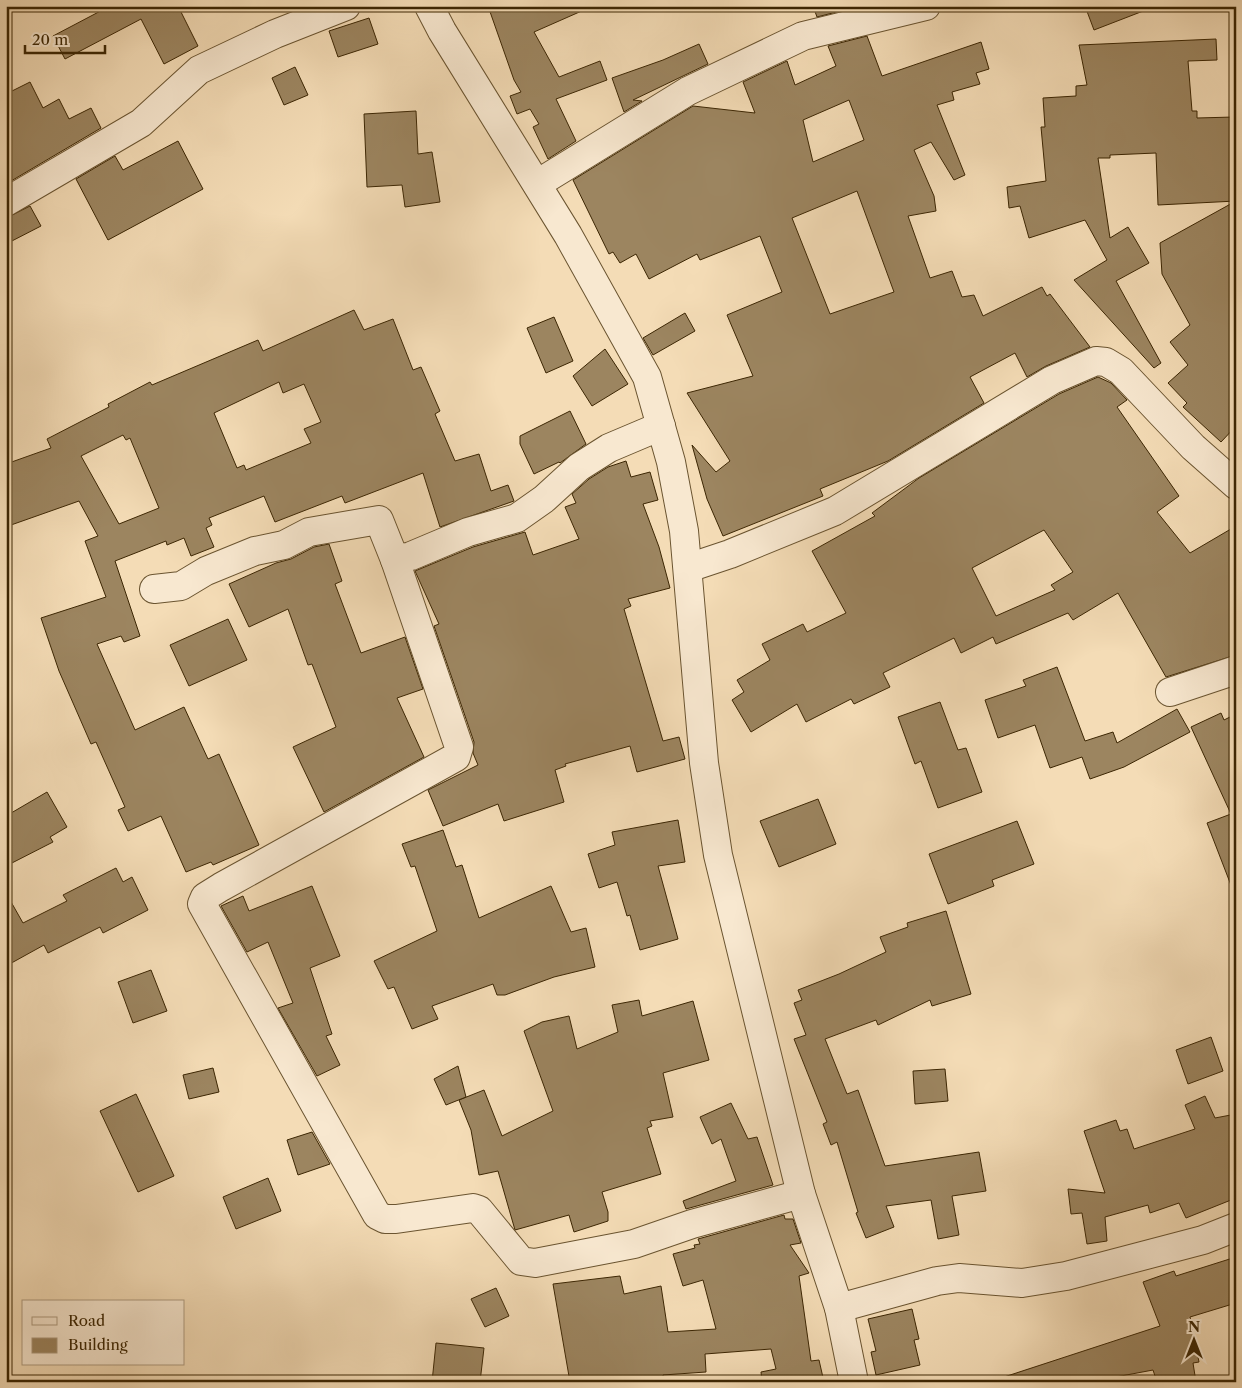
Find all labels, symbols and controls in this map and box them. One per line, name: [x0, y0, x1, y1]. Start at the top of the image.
scale bar: [25, 22, 105, 54]
text: 20 m: [32, 30, 68, 49]
legend: [22, 1300, 185, 1366]
text: Road: [68, 1311, 105, 1330]
north arrow: [1170, 1316, 1220, 1366]
text: N: [1188, 1318, 1200, 1336]
text: Building: [68, 1335, 128, 1354]

